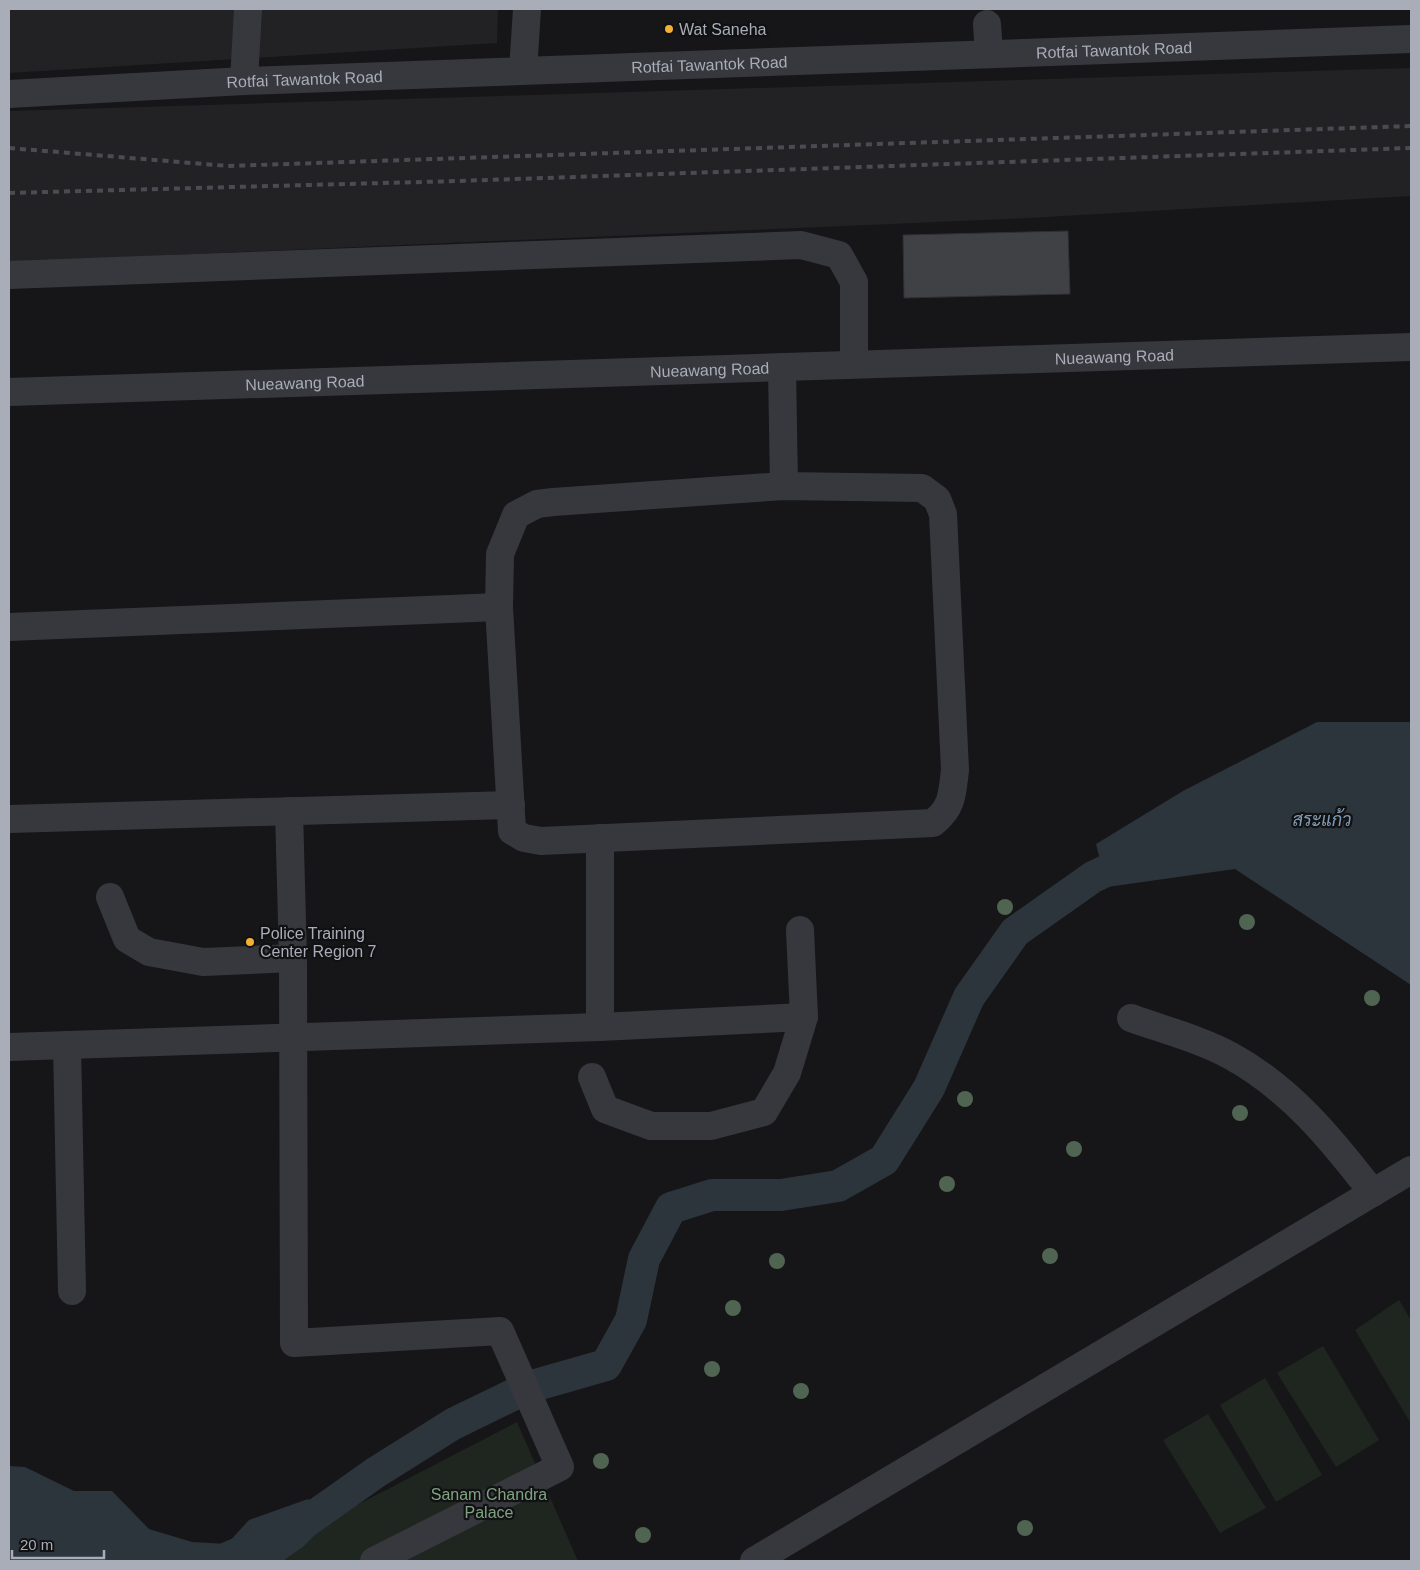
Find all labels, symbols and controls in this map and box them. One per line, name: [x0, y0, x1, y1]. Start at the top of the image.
place label: Wat Saneha: [679, 21, 767, 38]
marker: Wat Saneha: [663, 23, 675, 35]
street label: Rotfai Tawantok Road: [1036, 38, 1193, 61]
street label: Rotfai Tawantok Road: [631, 53, 788, 76]
street label: Rotfai Tawantok Road: [226, 68, 383, 90]
street label: Nueawang Road: [1055, 346, 1174, 367]
street label: Nueawang Road: [650, 359, 770, 380]
street label: Nueawang Road: [245, 372, 365, 393]
water label: สระแก้ว: [1293, 808, 1351, 830]
place label: Police Training Center Region 7: [260, 925, 377, 960]
marker: Police Training Center Region 7: [244, 936, 256, 948]
park label: Sanam Chandra Palace: [431, 1486, 547, 1521]
scale bar: [12, 1528, 105, 1560]
text: 20 m: [20, 1536, 53, 1553]

